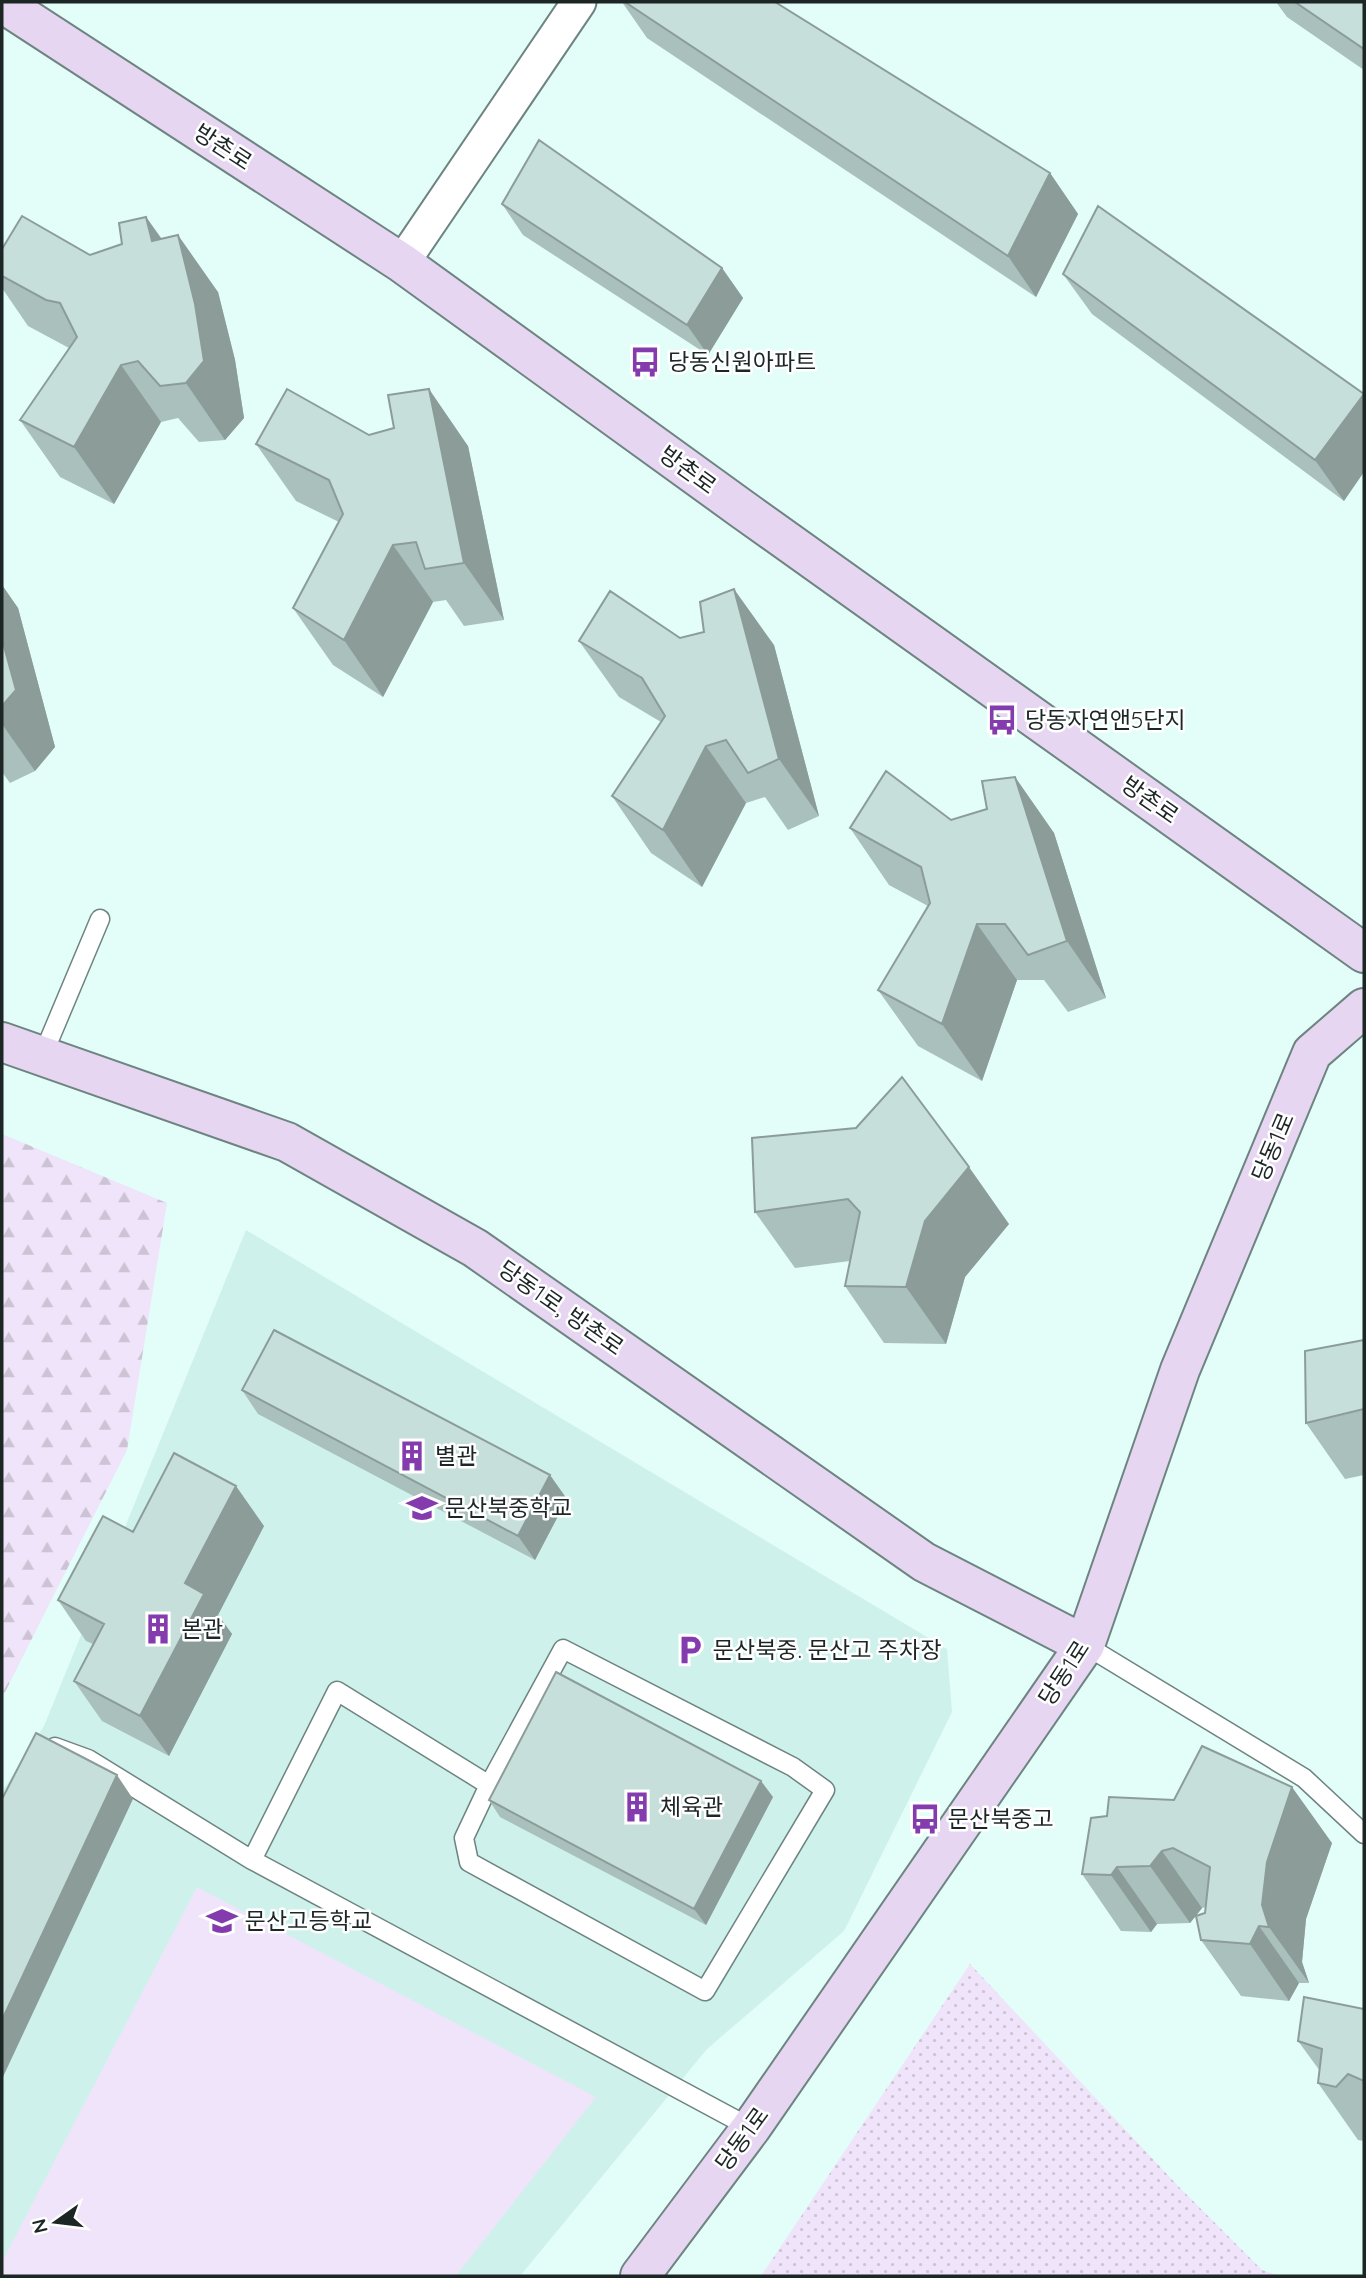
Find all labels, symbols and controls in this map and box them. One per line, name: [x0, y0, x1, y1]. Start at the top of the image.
street label: 방촌로: [189, 117, 258, 176]
bus stop icon: 당동신원아파트: [628, 345, 662, 379]
place label: 당동신원아파트: [668, 347, 816, 376]
street label: 방촌로: [654, 439, 722, 500]
bus stop icon: 당동자연앤5단지: [985, 703, 1019, 737]
place label: 당동자연앤5단지: [1025, 705, 1186, 734]
street label: 방촌로: [1116, 770, 1185, 830]
street label: 당동1로: [1245, 1108, 1300, 1186]
street label: 당동1로, 방촌로: [493, 1254, 629, 1361]
building icon: 별관: [395, 1439, 429, 1473]
place label: 별관: [435, 1441, 477, 1470]
school or university icon: 문산북중학교: [405, 1491, 439, 1525]
place label: 문산북중학교: [445, 1493, 572, 1522]
building icon: 본관: [141, 1612, 175, 1646]
place label: 본관: [181, 1614, 223, 1643]
parking icon: 문산북중. 문산고 주차장: [673, 1633, 707, 1667]
place label: 문산북중. 문산고 주차장: [713, 1635, 941, 1664]
street label: 당동1로: [1032, 1635, 1095, 1711]
building icon: 체육관: [620, 1790, 654, 1824]
place label: 체육관: [660, 1792, 723, 1821]
bus stop icon: 문산북중고: [908, 1802, 942, 1836]
place label: 문산북중고: [948, 1804, 1054, 1833]
school or university icon: 문산고등학교: [205, 1904, 239, 1938]
place label: 문산고등학교: [245, 1906, 372, 1935]
street label: 당동1로: [709, 2101, 774, 2176]
north arrow: [21, 2187, 91, 2257]
text: N: [26, 2216, 53, 2236]

